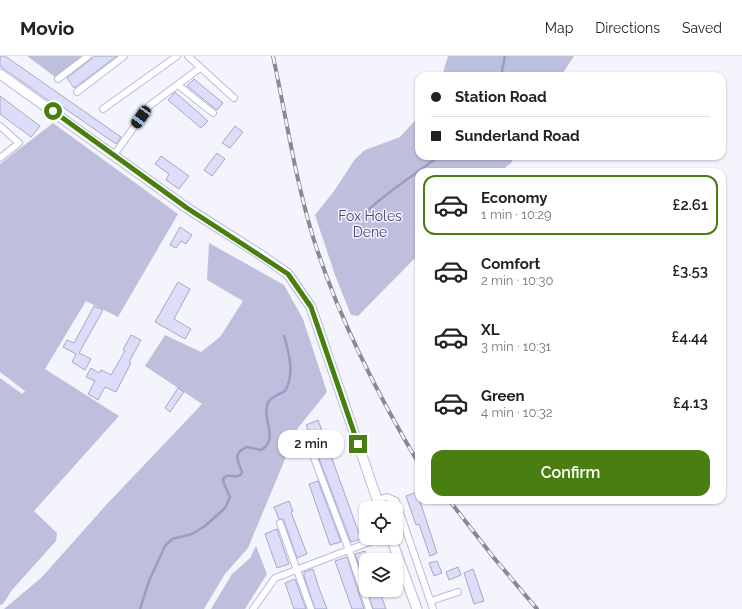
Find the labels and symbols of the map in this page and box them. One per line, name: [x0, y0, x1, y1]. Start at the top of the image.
route start: [44, 102, 62, 120]
car: [129, 104, 153, 130]
park label: Fox Holes Dene: [338, 208, 402, 240]
callout: 2 min: [278, 430, 344, 458]
route end: [349, 435, 367, 453]

